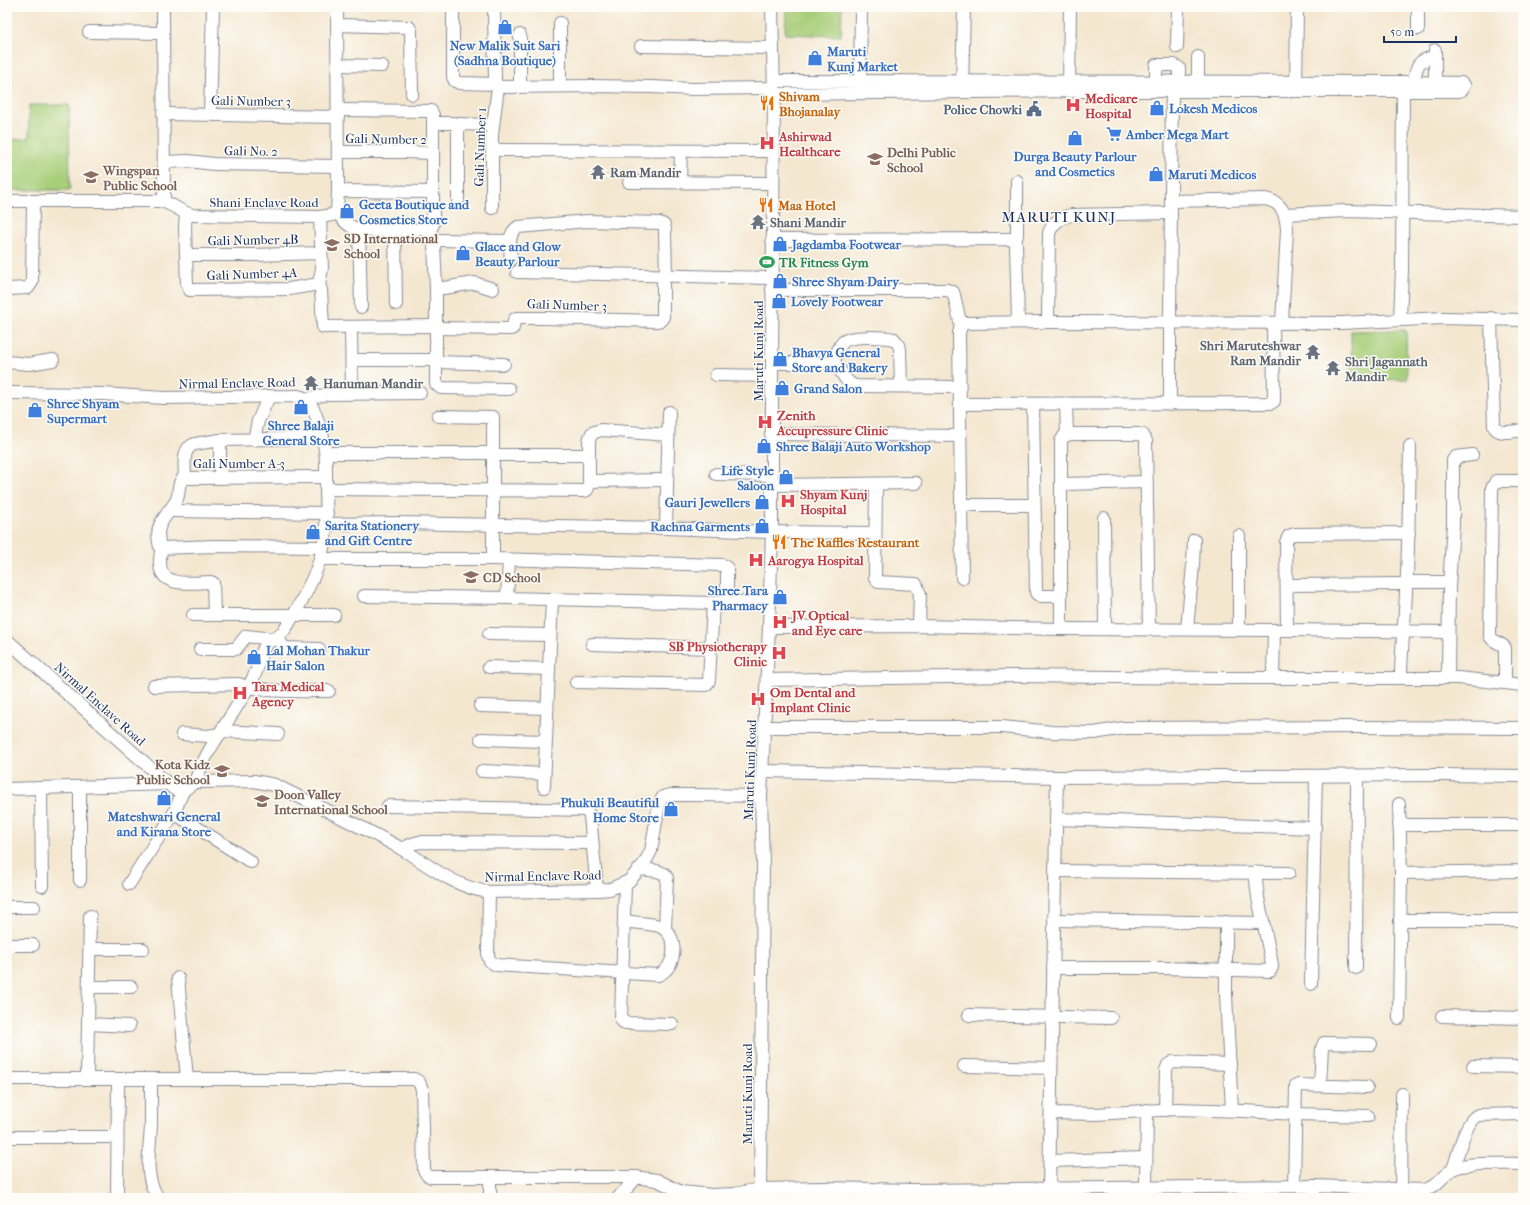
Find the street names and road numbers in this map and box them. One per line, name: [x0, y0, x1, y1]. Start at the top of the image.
street label: Gali Number 3: [211, 93, 291, 109]
street label: Gali Number 1: [471, 107, 489, 187]
street label: Gali Number 2: [345, 131, 427, 147]
street label: Gali No. 2: [224, 143, 278, 159]
street label: Shani Enclave Road: [209, 195, 319, 210]
street label: Gali Number 4B: [207, 232, 299, 248]
street label: Gali Number 4A: [206, 265, 298, 283]
street label: Gali Number 3: [527, 296, 607, 314]
street label: Maruti Kunj Road: [751, 300, 766, 402]
street label: Nirmal Enclave Road: [178, 374, 297, 392]
street label: Gali Number A-3: [193, 456, 285, 471]
street label: Nirmal Enclave Road: [51, 659, 149, 749]
street label: Maruti Kunj Road: [741, 718, 759, 821]
street label: Nirmal Enclave Road: [484, 867, 603, 885]
street label: Maruti Kunj Road: [740, 1043, 755, 1145]

